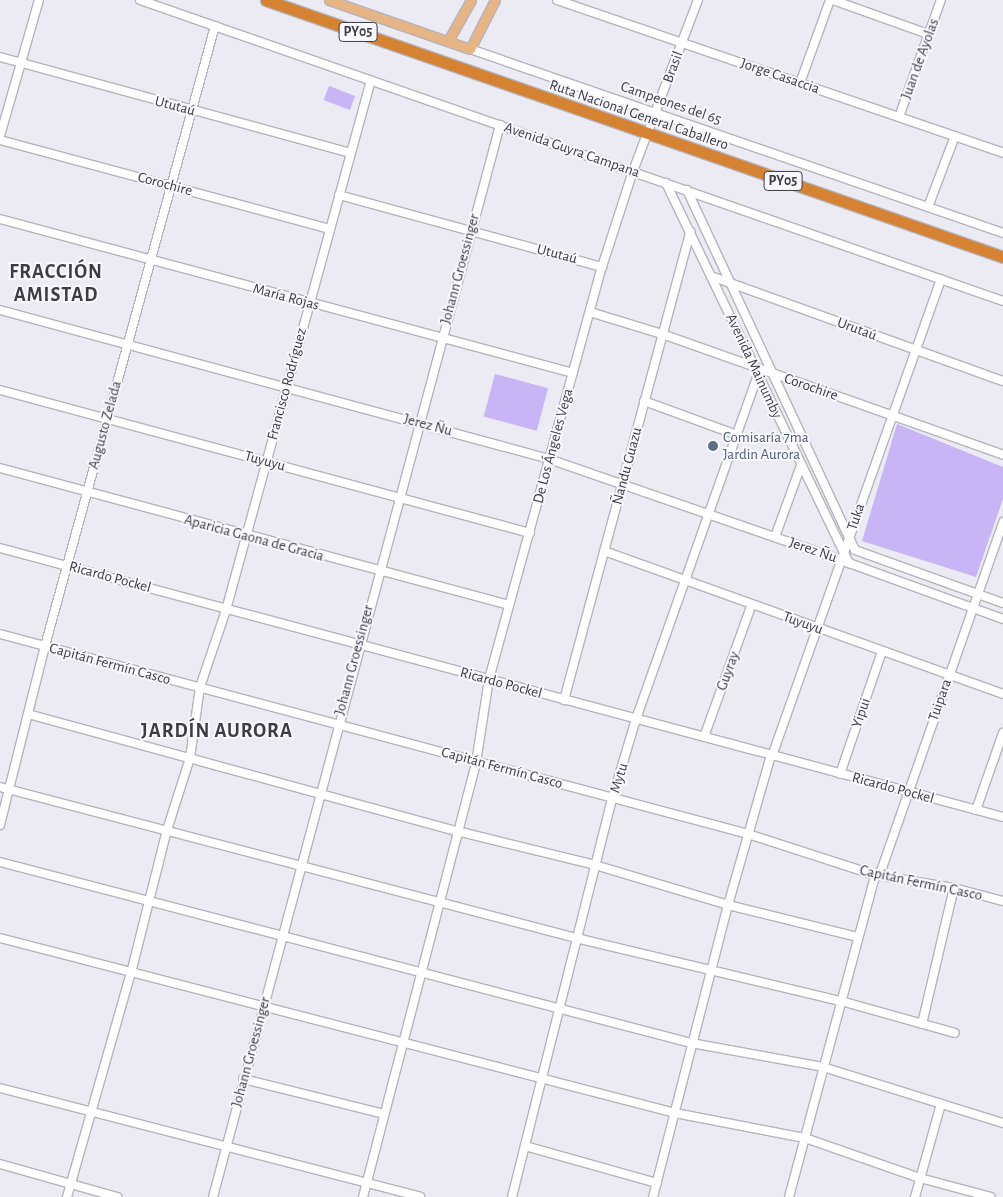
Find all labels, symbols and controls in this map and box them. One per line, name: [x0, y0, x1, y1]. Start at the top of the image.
street label: Juan de Ayolas: [897, 16, 943, 102]
road number: PY05: [338, 21, 378, 44]
street label: Brasil: [659, 49, 687, 85]
street label: Jorge Casaccia: [738, 54, 822, 98]
street label: Ruta Nacional General Caballero: [547, 76, 731, 154]
street label: Campeones del 65: [618, 77, 724, 129]
street label: Ututaú: [153, 92, 197, 120]
street label: Avenida Guyra Campana: [502, 118, 642, 182]
street label: Corochire: [136, 168, 194, 200]
road number: PY05: [763, 170, 803, 192]
street label: Johann Groessinger: [437, 212, 483, 326]
street label: Ututaú: [535, 240, 579, 268]
district label: FRACCIÓN AMISTAD: [8, 260, 104, 307]
street label: María Rojas: [251, 280, 321, 314]
street label: Avenida Mainumby: [722, 311, 786, 421]
street label: Urutaú: [835, 314, 879, 344]
street label: Francisco Rodríguez: [263, 326, 311, 442]
street label: Corochire: [782, 369, 840, 405]
street label: Augusto Zelada: [85, 379, 125, 471]
street label: De Los Ángeles Vega: [529, 387, 577, 505]
street label: Jerez Ñu: [402, 410, 454, 440]
street label: Ñandu Guazu: [608, 425, 646, 507]
place label: Comisaría 7ma Jardin Aurora: [723, 428, 809, 463]
marker: Comisaría 7ma Jardin Aurora: [707, 440, 719, 452]
street label: Tuyuyu: [243, 447, 287, 475]
street label: Tuka: [843, 501, 869, 533]
street label: Aparicia Gaona de Gracia: [182, 511, 326, 565]
street label: Jerez Ñu: [787, 533, 839, 567]
street label: Ricardo Pockel: [67, 557, 153, 597]
street label: Johann Groessinger: [331, 603, 377, 717]
street label: Tuyuyu: [780, 607, 826, 639]
street label: Capitán Fermín Casco: [47, 639, 173, 689]
street label: Guyray: [713, 649, 743, 693]
street label: Ricardo Pockel: [458, 663, 544, 703]
street label: Tuipara: [924, 676, 956, 724]
street label: Yipui: [848, 696, 874, 730]
district label: JARDÍN AURORA: [139, 719, 295, 743]
street label: Capitán Fermín Casco: [439, 743, 565, 793]
street label: Mytu: [606, 761, 632, 795]
street label: Ricardo Pockel: [850, 768, 936, 808]
street label: Capitán Fermín Casco: [858, 861, 984, 905]
street label: Johann Groessinger: [228, 995, 274, 1109]

